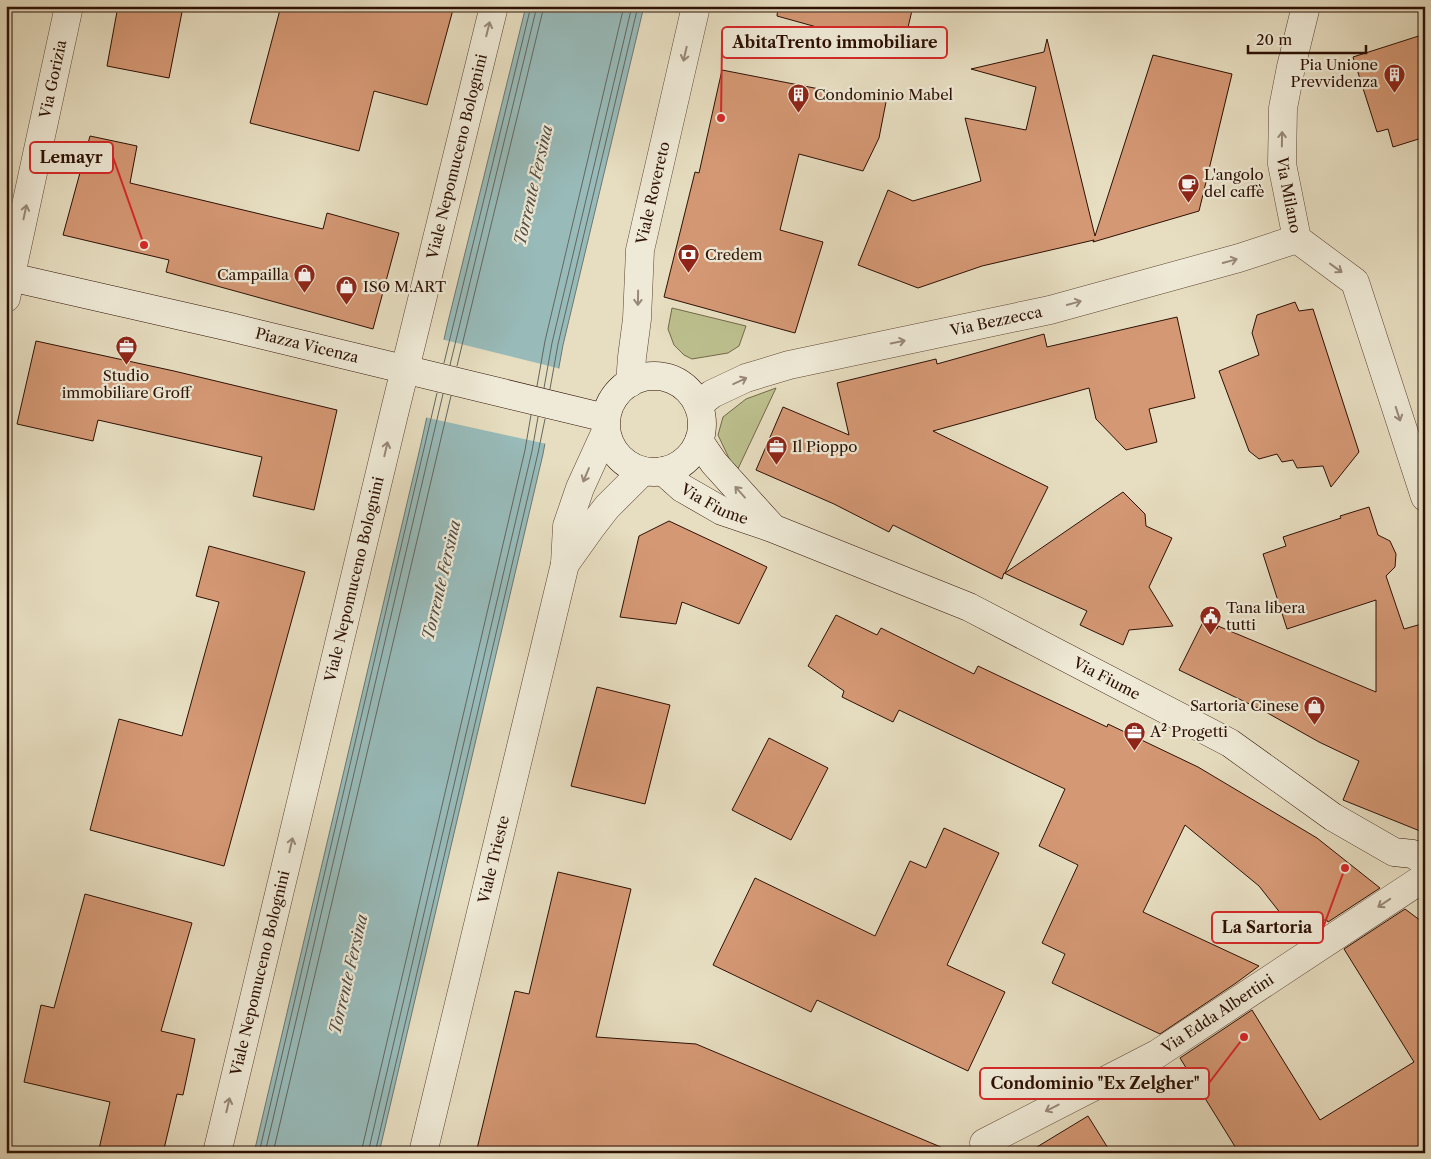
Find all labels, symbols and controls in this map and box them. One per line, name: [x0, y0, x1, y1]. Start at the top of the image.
one-way arrow: [484, 21, 493, 37]
scale bar: [1248, 22, 1366, 54]
callout: AbitaTrento immobiliare: [722, 27, 947, 58]
text: 20 m: [1256, 30, 1292, 49]
text: AbitaTrento immobiliare: [731, 32, 938, 52]
street label: Via Gorizia: [35, 38, 70, 121]
one-way arrow: [680, 45, 689, 61]
street label: Viale Nepomuceno Bolognini: [422, 52, 491, 262]
place label: Pia Unione Prevvidenza: [1290, 55, 1378, 91]
building icon: Pia Unione Prevvidenza: [1382, 62, 1406, 93]
building icon: Condominio Mabel: [786, 83, 810, 114]
place label: Condominio Mabel: [814, 85, 954, 104]
water label: Torrente Fersina: [509, 123, 557, 247]
one-way arrow: [1277, 132, 1287, 148]
street label: Viale Rovereto: [631, 140, 674, 247]
callout: Lemayr: [30, 142, 113, 173]
text: Lemayr: [39, 147, 103, 167]
street label: Via Milano: [1273, 155, 1306, 235]
place label: L'angolo del caffè: [1204, 165, 1264, 201]
cafe icon: L'angolo del caffè: [1176, 172, 1200, 203]
one-way arrow: [20, 204, 30, 220]
bank icon: Credem: [677, 243, 701, 274]
place label: Credem: [705, 245, 763, 264]
one-way arrow: [1222, 255, 1238, 265]
shop icon: Campailla: [293, 263, 317, 294]
one-way arrow: [1329, 263, 1343, 273]
place label: Campailla: [217, 265, 289, 284]
shop icon: ISO M.ART: [335, 275, 359, 306]
place label: ISO M.ART: [363, 277, 447, 296]
one-way arrow: [633, 290, 643, 306]
one-way arrow: [1065, 298, 1081, 307]
street label: Via Bezzecca: [947, 302, 1044, 340]
street label: Piazza Vicenza: [254, 323, 361, 367]
office icon: Studio immobiliare Groff: [114, 335, 138, 366]
one-way arrow: [889, 337, 905, 346]
place label: Studio immobiliare Groff: [62, 366, 192, 402]
one-way arrow: [732, 375, 747, 385]
one-way arrow: [1394, 406, 1403, 421]
office icon: Il Pioppo: [764, 435, 788, 466]
place label: Il Pioppo: [792, 437, 857, 456]
one-way arrow: [382, 441, 391, 457]
one-way arrow: [580, 467, 590, 482]
street label: Viale Nepomuceno Bolognini: [320, 474, 388, 685]
street label: Via Fiume: [677, 479, 751, 528]
one-way arrow: [734, 486, 745, 499]
water label: Torrente Fersina: [417, 518, 465, 642]
place label: Tana libera tutti: [1226, 598, 1306, 634]
public building icon: Tana libera tutti: [1198, 605, 1222, 636]
street label: Via Fiume: [1069, 653, 1144, 704]
shop icon: Sartoria Cinese: [1303, 694, 1327, 725]
place label: Sartoria Cinese: [1190, 696, 1299, 715]
office icon: A² Progetti: [1122, 720, 1146, 751]
place label: A² Progetti: [1149, 722, 1228, 741]
street label: Viale Trieste: [473, 814, 513, 906]
one-way arrow: [287, 838, 296, 854]
street label: Viale Nepomuceno Bolognini: [226, 868, 293, 1078]
one-way arrow: [1377, 898, 1391, 908]
water label: Torrente Fersina: [324, 912, 372, 1036]
callout: La Sartoria: [1212, 912, 1323, 943]
text: La Sartoria: [1222, 917, 1313, 937]
street label: Via Edda Albertini: [1157, 969, 1277, 1058]
callout: Condominio "Ex Zelgher": [980, 1068, 1209, 1099]
text: Condominio "Ex Zelgher": [990, 1073, 1200, 1093]
one-way arrow: [224, 1098, 234, 1114]
one-way arrow: [1045, 1103, 1060, 1113]

